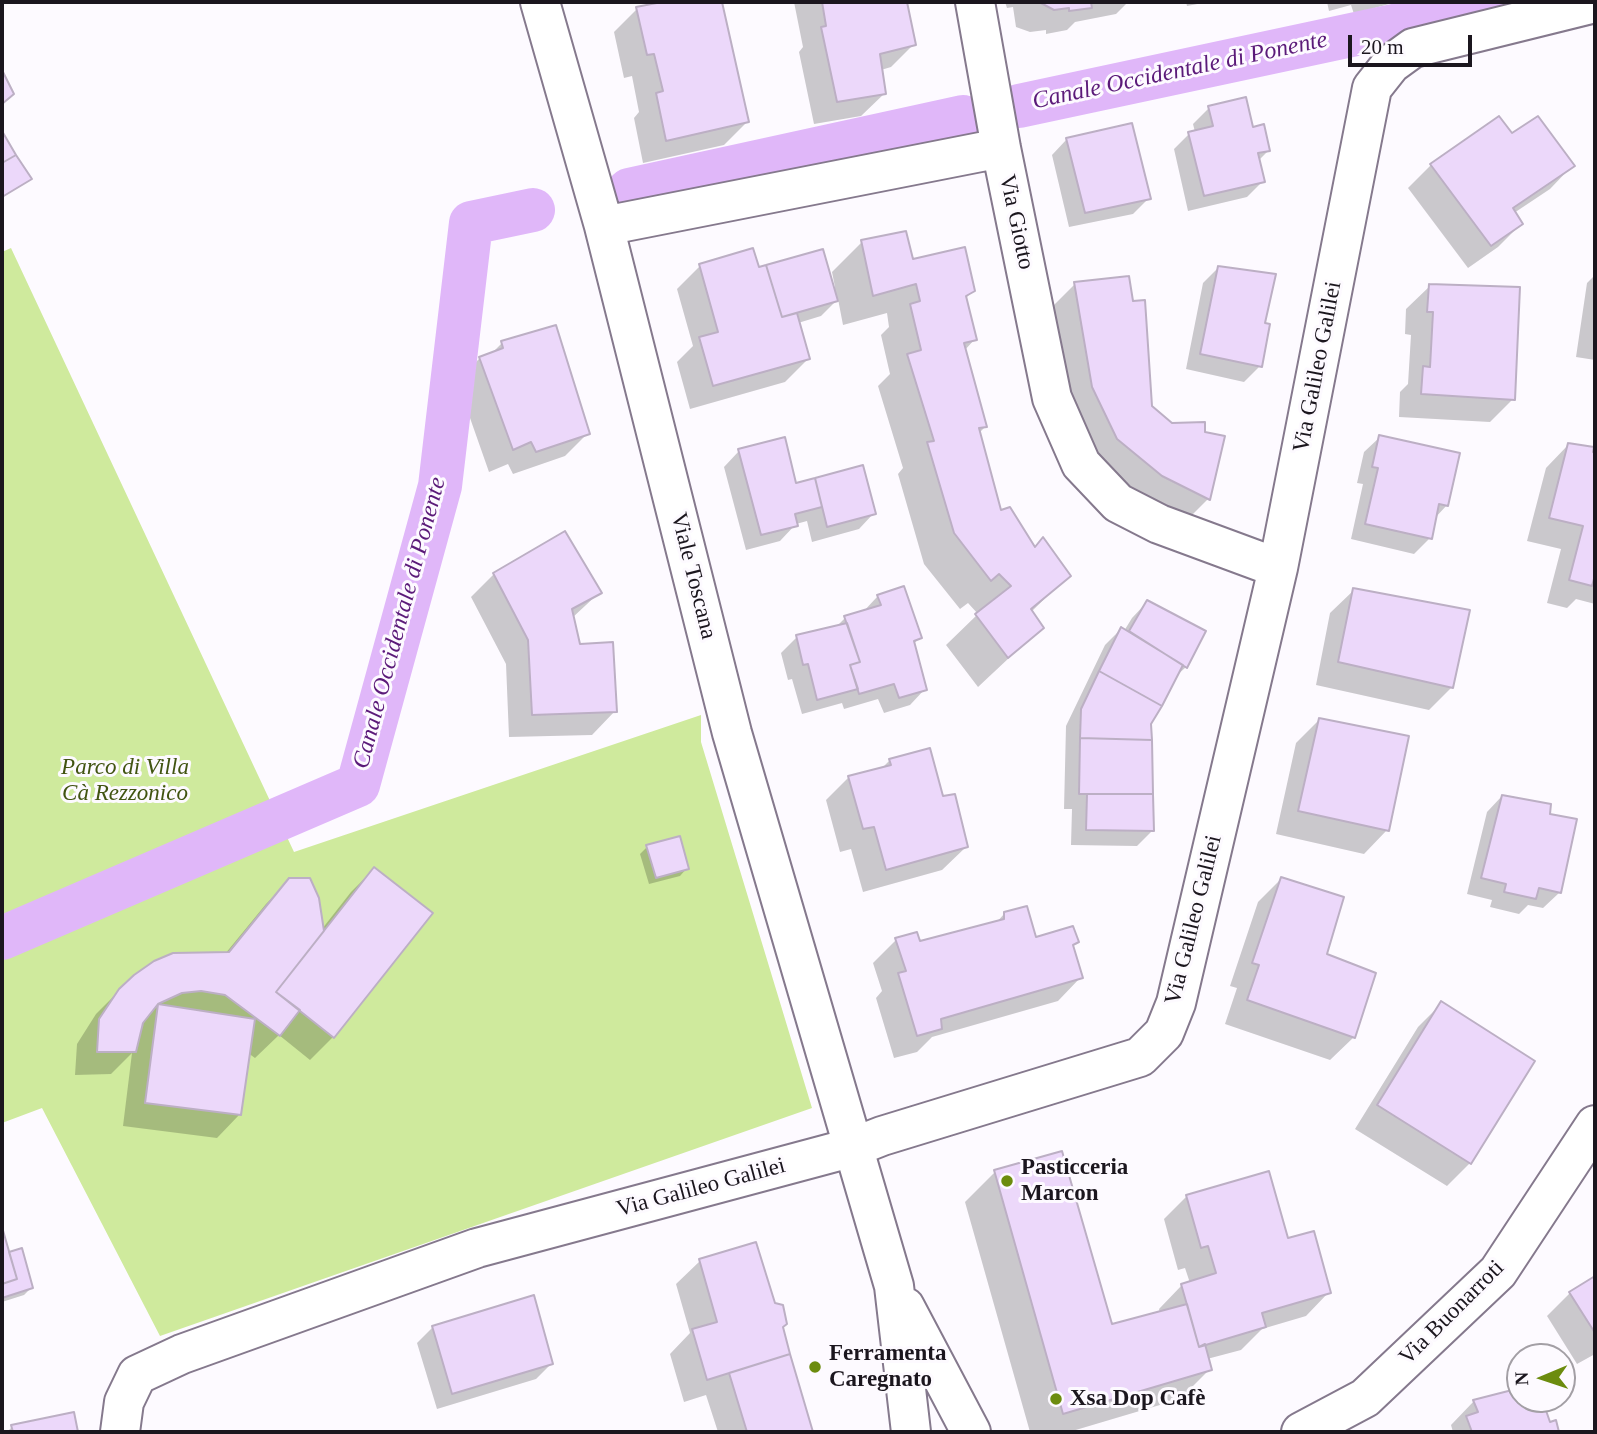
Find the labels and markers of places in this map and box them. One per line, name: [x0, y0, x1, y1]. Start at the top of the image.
place label: Pasticceria Marcon: [1021, 1154, 1128, 1208]
marker: Pasticceria Marcon: [999, 1173, 1015, 1189]
place label: Ferramenta Caregnato: [829, 1340, 946, 1394]
marker: Ferramenta Caregnato: [807, 1359, 823, 1375]
place label: Xsa Dop Cafè: [1070, 1385, 1205, 1413]
marker: Xsa Dop Cafè: [1048, 1391, 1064, 1407]

